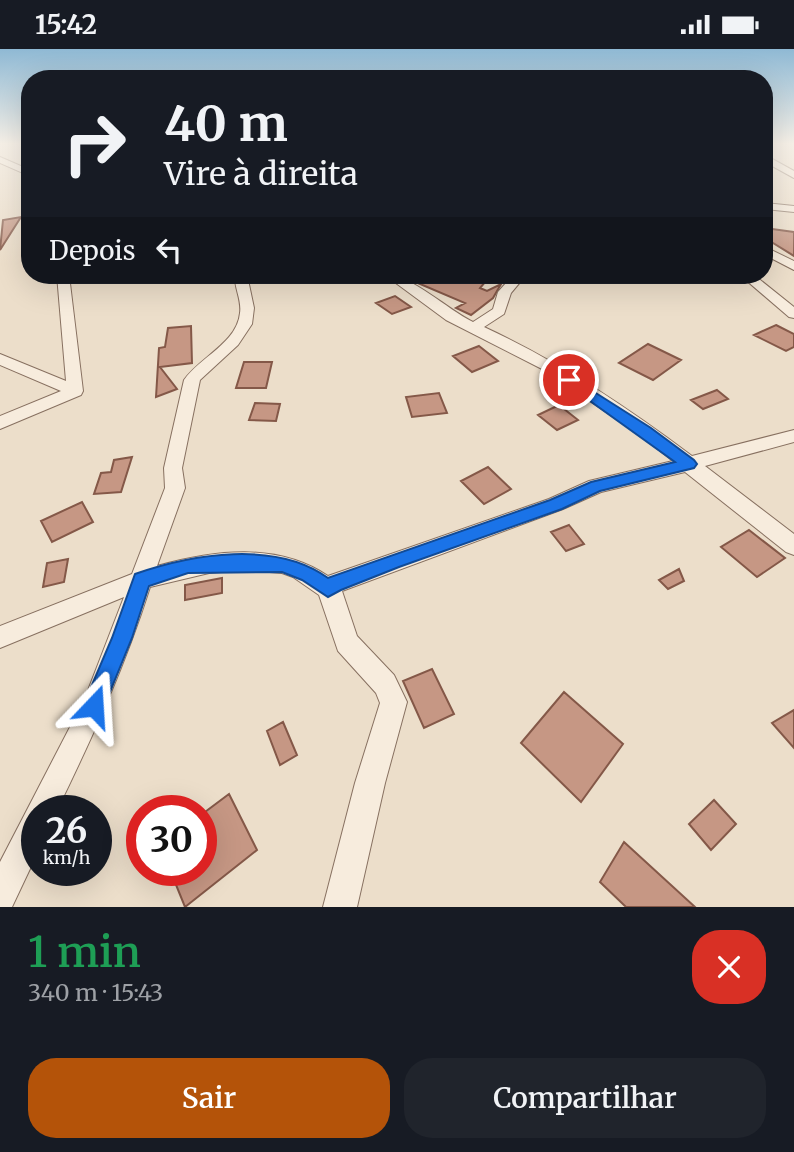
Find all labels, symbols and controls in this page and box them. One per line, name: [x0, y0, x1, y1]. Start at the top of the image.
text: 15:42: [35, 8, 97, 41]
text: 40 m: [164, 93, 288, 154]
icon: right: [49, 98, 140, 189]
text: Vire à direita: [164, 154, 358, 194]
icon: left: [150, 231, 188, 269]
text: Depois: [49, 234, 136, 267]
pin: [539, 350, 599, 410]
icon: arrive: [550, 361, 588, 399]
position arrow: [57, 669, 131, 743]
speed limit sign: 30: [126, 795, 217, 886]
text: 26: [46, 809, 87, 853]
text: km/h: [43, 846, 90, 869]
text: 1 min: [28, 926, 141, 978]
button: close: [692, 930, 766, 1004]
text: 340 m · 15:43: [28, 978, 163, 1007]
button: Sair: [28, 1058, 390, 1138]
button: Compartilhar: [404, 1058, 766, 1138]

